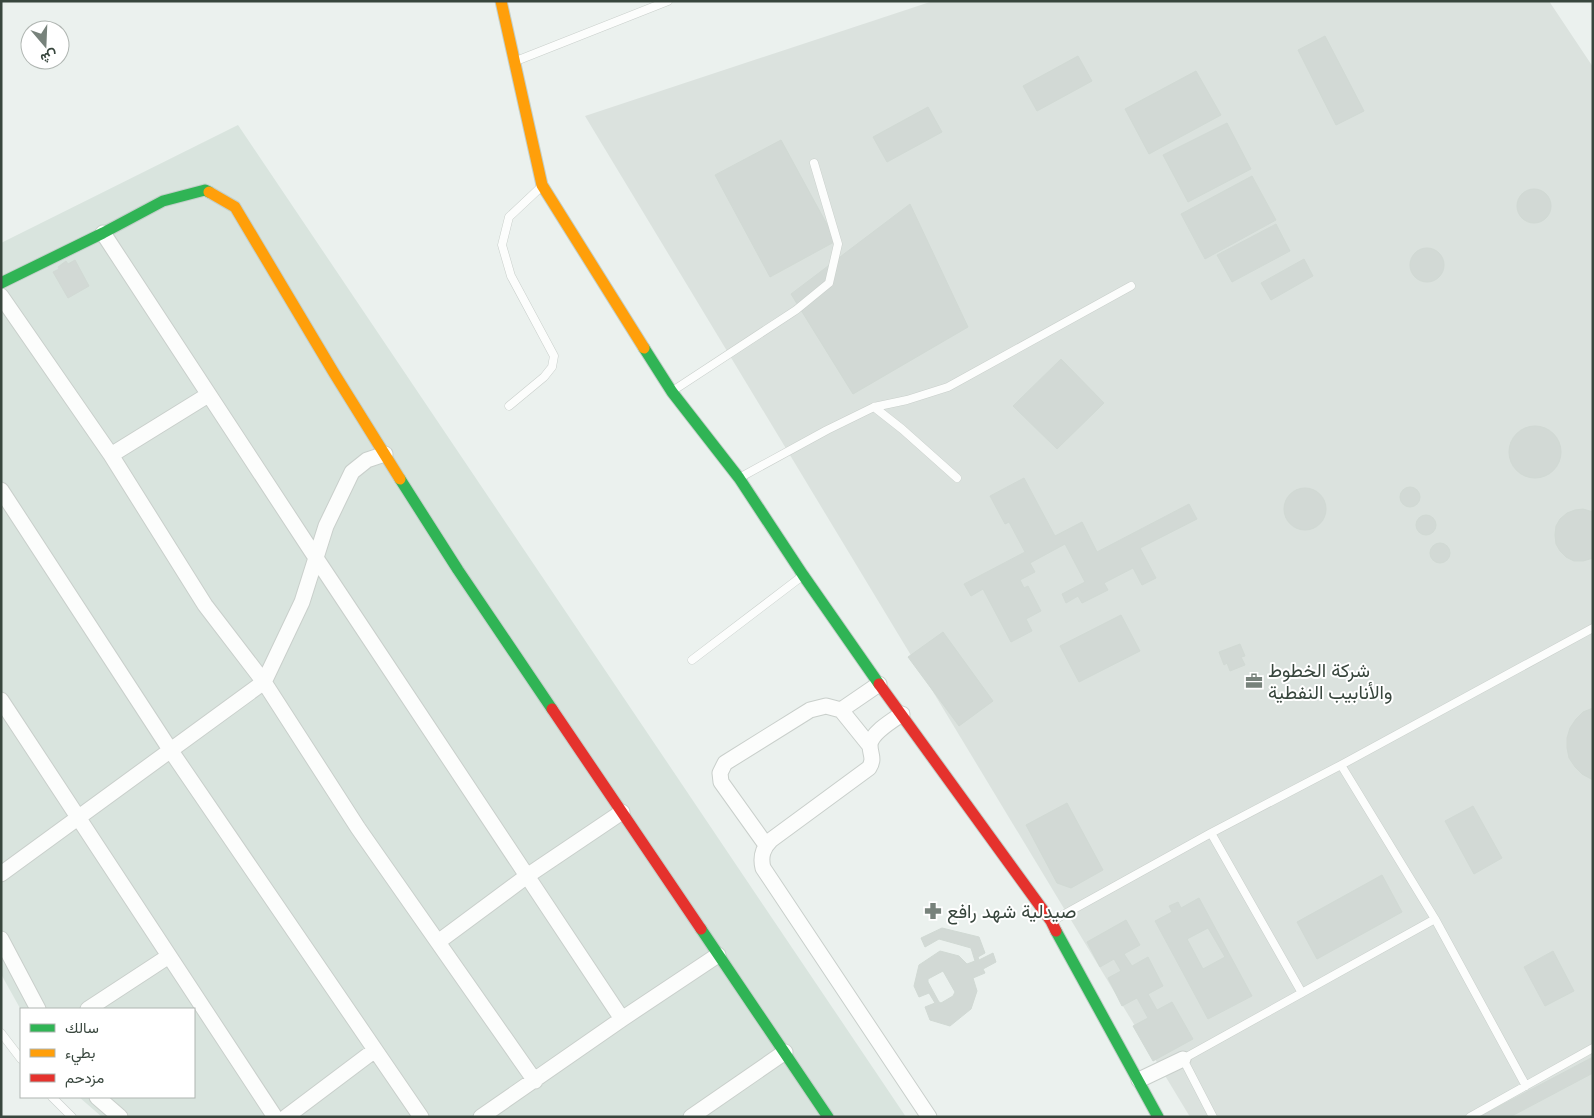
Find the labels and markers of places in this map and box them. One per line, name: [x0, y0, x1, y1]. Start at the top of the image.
place label: شركة الخطوط والأنابيب النفطية: [1268, 658, 1392, 704]
office icon: شركة الخطوط والأنابيب النفطية: [1244, 671, 1264, 691]
place label: صيدلية شهد رافع: [947, 899, 1076, 925]
pharmacy icon: صيدلية شهد رافع: [923, 901, 943, 921]

